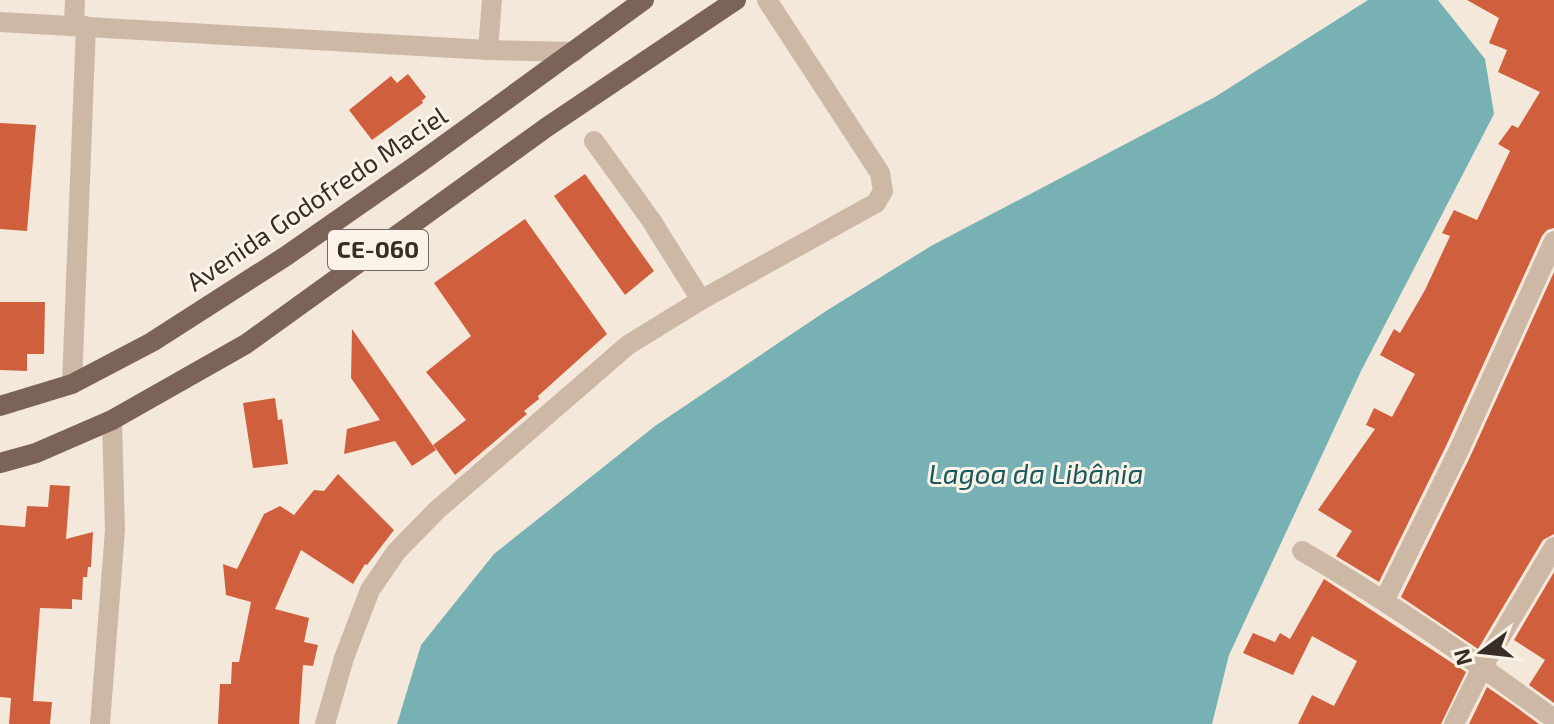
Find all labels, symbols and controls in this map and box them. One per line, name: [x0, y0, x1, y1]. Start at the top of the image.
street label: Avenida Godofredo Maciel: [180, 99, 453, 297]
road number: CE-060: [328, 230, 428, 270]
water label: Lagoa da Libânia: [928, 456, 1144, 490]
north arrow: [1442, 612, 1522, 692]
text: N: [1447, 646, 1476, 668]

